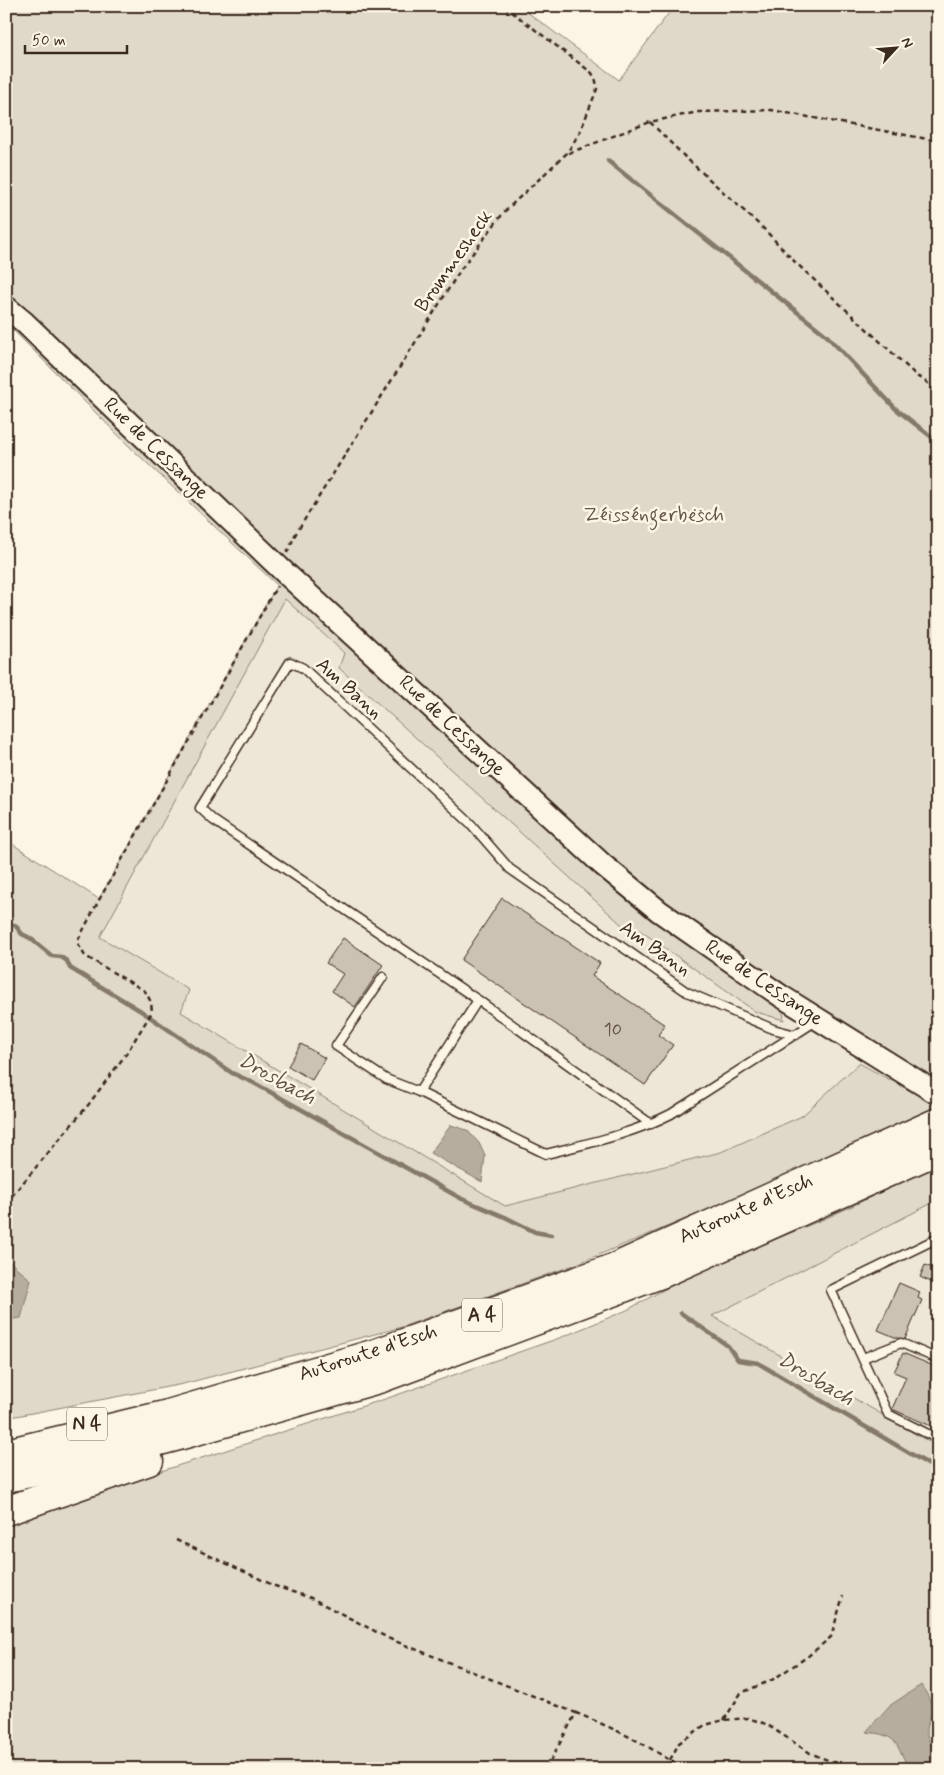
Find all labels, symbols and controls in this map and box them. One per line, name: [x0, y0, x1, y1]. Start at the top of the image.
scale bar: [25, 22, 128, 54]
north arrow: [872, 22, 922, 72]
text: 50 m: [32, 31, 66, 51]
text: N: [897, 35, 917, 51]
street label: Brommesheck: [409, 204, 499, 318]
street label: Rue de Cessange: [97, 392, 215, 507]
park label: Zéisséngerbësch: [584, 502, 724, 531]
street label: Am Bann: [310, 652, 388, 726]
street label: Rue de Cessange: [392, 669, 511, 783]
street label: Am Bann: [614, 915, 696, 983]
street label: Rue de Cessange: [699, 933, 828, 1033]
house number: 10: [604, 1018, 622, 1042]
water label: Drosbach: [233, 1046, 321, 1112]
street label: Autoroute d'Esch: [675, 1167, 817, 1251]
road number: A 4: [462, 1298, 502, 1332]
street label: Autoroute d'Esch: [295, 1318, 441, 1388]
water label: Drosbach: [773, 1345, 860, 1413]
road number: N 4: [67, 1408, 107, 1440]

